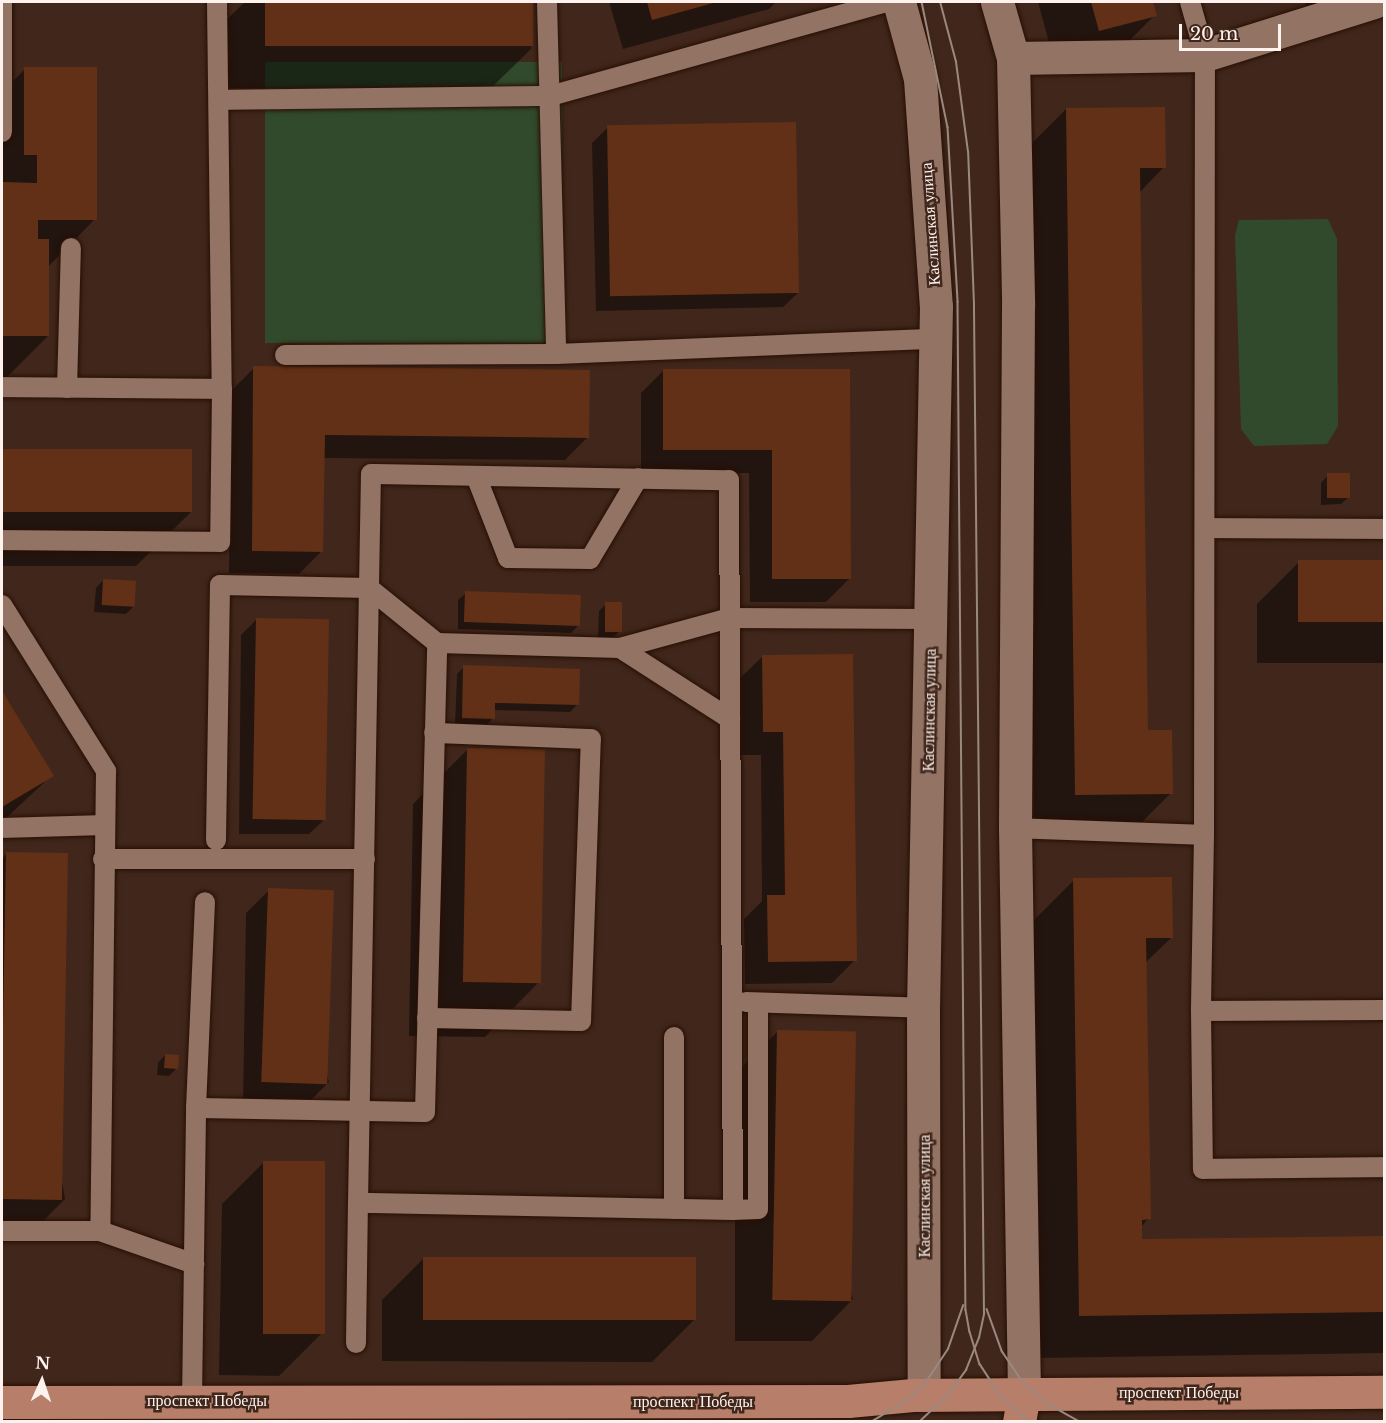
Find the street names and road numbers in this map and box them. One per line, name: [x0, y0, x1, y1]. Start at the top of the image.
street label: Каслинская улица: [916, 162, 944, 286]
street label: Каслинская улица: [918, 648, 940, 772]
street label: Каслинская улица: [914, 1135, 934, 1257]
street label: проспект Победы: [1119, 1382, 1239, 1402]
street label: проспект Победы: [147, 1390, 267, 1410]
street label: проспект Победы: [633, 1391, 753, 1411]

